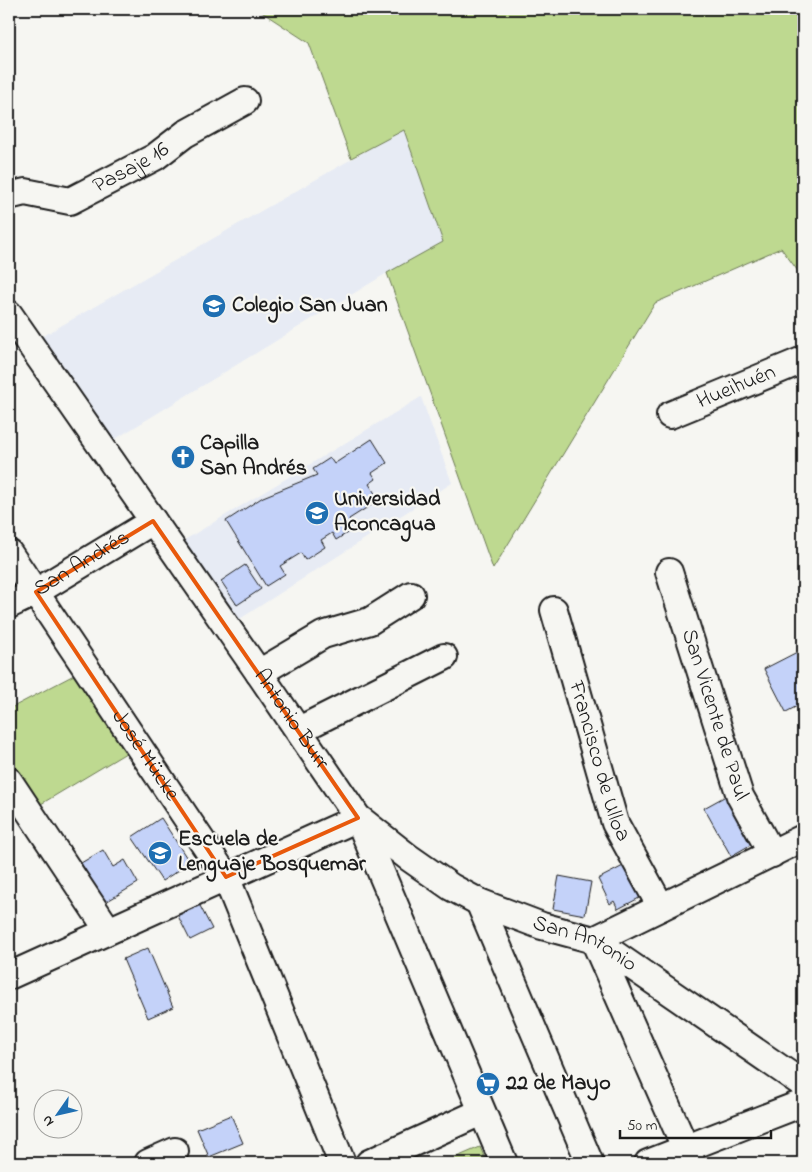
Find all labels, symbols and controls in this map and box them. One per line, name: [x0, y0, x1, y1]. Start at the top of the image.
street label: Pasaje 16: [88, 135, 177, 202]
place label: Colegio San Juan: [232, 290, 388, 323]
school or university icon: Colegio San Juan: [201, 293, 227, 319]
street label: Hueihuén: [692, 357, 781, 418]
place label: Capilla San Andrés: [200, 428, 307, 485]
church icon: Capilla San Andrés: [170, 444, 196, 470]
place label: Universidad Aconcagua: [334, 484, 441, 542]
school or university icon: Universidad Aconcagua: [304, 500, 330, 526]
street label: San Andrés: [28, 523, 136, 605]
street label: San Vicente de Paul: [672, 625, 756, 807]
street label: Antonio Burr: [245, 663, 337, 777]
street label: Francisco de Ulloa: [559, 677, 638, 848]
street label: José Mücke: [103, 704, 187, 808]
place label: Escuela de Lenguaje Bosquemar: [178, 824, 367, 882]
school or university icon: Escuela de Lenguaje Bosquemar: [147, 840, 173, 866]
street label: San Antonio: [528, 908, 643, 981]
place label: 22 de Mayo: [505, 1068, 611, 1101]
supermarket icon: 22 de Mayo: [475, 1071, 501, 1097]
north arrow: [32, 1090, 82, 1140]
scale bar: [620, 1107, 771, 1139]
text: N: [37, 1111, 60, 1130]
text: 50 m: [627, 1115, 658, 1137]

